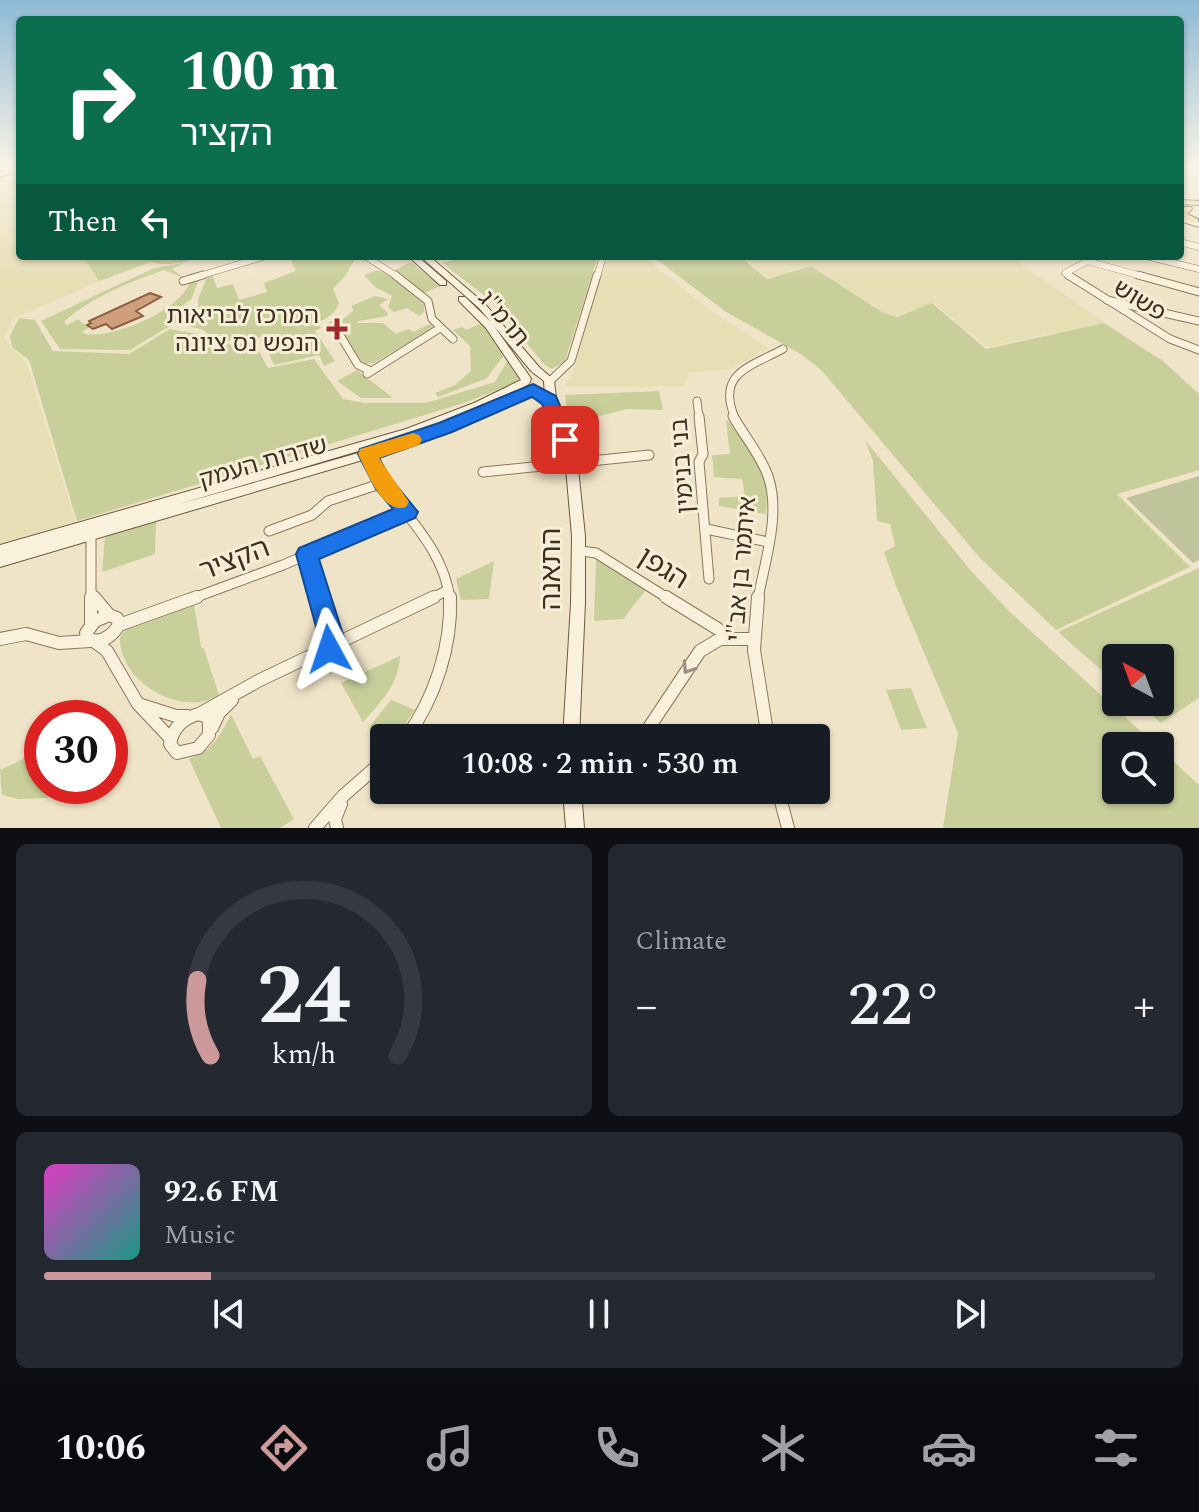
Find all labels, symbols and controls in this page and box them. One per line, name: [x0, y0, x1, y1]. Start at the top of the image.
text: 100 m: [180, 30, 339, 115]
icon: right: [48, 48, 152, 152]
text: הקציר: [180, 107, 273, 162]
text: Then: [48, 199, 118, 245]
icon: left: [134, 200, 178, 244]
street label: פשוש: [1106, 271, 1173, 331]
street label: תרמ"ג: [469, 282, 538, 355]
place label: המרכז לבריאות הנפש נס ציונה: [167, 298, 319, 362]
marker: המרכז לבריאות הנפש נס ציונה: [326, 318, 348, 340]
pin: [531, 406, 599, 474]
street label: בני בנימין: [662, 417, 704, 515]
icon: arrive: [543, 418, 587, 462]
street label: שדרות העמק: [195, 427, 332, 498]
street label: איתמר בן אב"י: [718, 495, 766, 643]
street label: הקציר: [193, 526, 276, 592]
street label: התאנה: [530, 528, 573, 610]
street label: הגפן: [629, 536, 697, 601]
position arrow: [287, 607, 371, 691]
north arrow: [1102, 644, 1174, 716]
map controls: [1102, 644, 1174, 804]
one-way arrow: [683, 659, 698, 673]
speed limit sign: 30: [24, 700, 128, 804]
button: search: [1102, 732, 1174, 804]
text: 10:08 · 2 min · 530 m: [461, 741, 739, 787]
text: Climate: [636, 921, 727, 961]
text: 24: [257, 934, 350, 1061]
text: 22°: [848, 960, 942, 1052]
text: −: [636, 973, 658, 1040]
text: +: [1133, 973, 1155, 1040]
text: km/h: [272, 1033, 336, 1076]
text: 92.6 FM: [164, 1169, 279, 1215]
text: Music: [164, 1215, 235, 1255]
icon: previous: [207, 1292, 251, 1336]
icon: pause: [577, 1292, 621, 1336]
icon: next: [948, 1292, 992, 1336]
icon: directions: [256, 1420, 312, 1476]
icon: music: [422, 1420, 478, 1476]
icon: phone: [589, 1420, 645, 1476]
icon: climate: [755, 1420, 811, 1476]
icon: car: [921, 1420, 977, 1476]
icon: filters: [1088, 1420, 1144, 1476]
text: 10:06: [55, 1421, 146, 1476]

